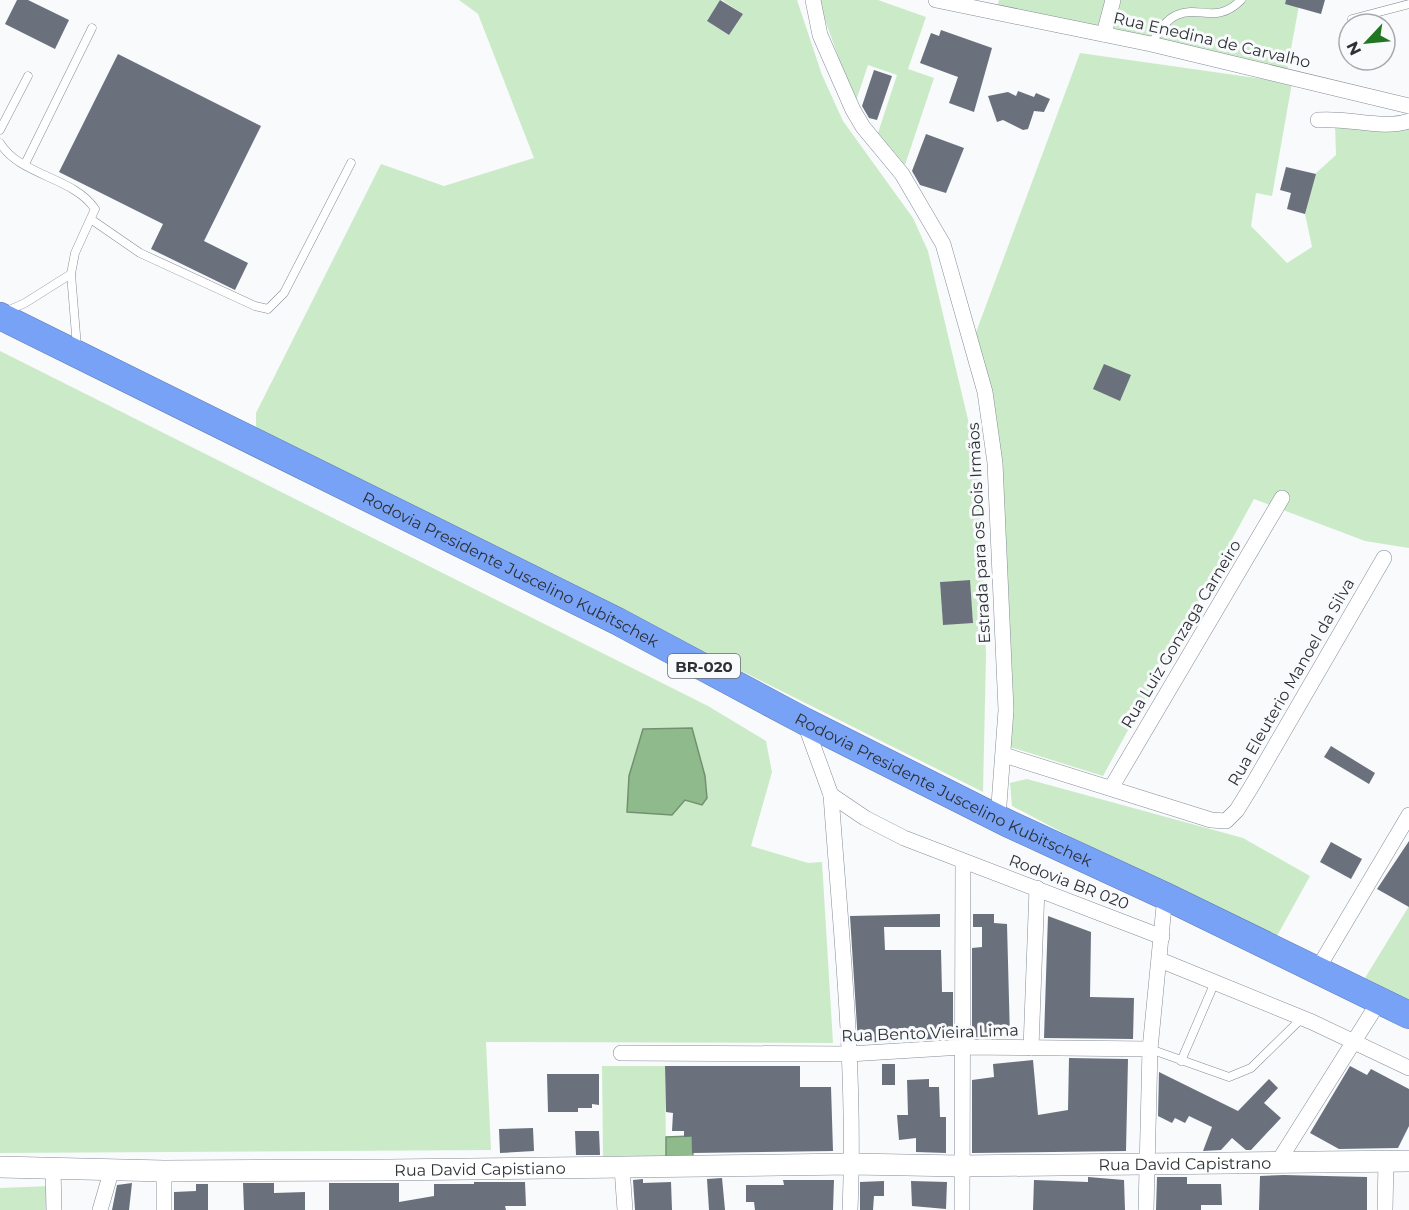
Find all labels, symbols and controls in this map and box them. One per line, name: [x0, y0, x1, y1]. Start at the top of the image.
street label: Rua Enedina de Carvalho: [1112, 8, 1312, 72]
north arrow: [1337, 12, 1397, 72]
text: N: [1343, 38, 1365, 58]
street label: Estrada para os Dois Irmãos: [964, 422, 994, 644]
street label: Rodovia Presidente Juscelino Kubitschek: [360, 487, 662, 651]
street label: Rua Luiz Gonzaga Carneiro: [1117, 536, 1245, 732]
street label: Rua Eleuterio Manoel da Silva: [1224, 575, 1358, 789]
road number: BR-020: [668, 654, 740, 678]
street label: Rodovia Presidente Juscelino Kubitschek: [792, 709, 1096, 871]
street label: Rodovia BR 020: [1006, 850, 1132, 914]
street label: Rua Bento Vieira Lima: [841, 1020, 1019, 1046]
street label: Rua David Capistrano: [1098, 1153, 1271, 1174]
street label: Rua David Capistiano: [394, 1158, 566, 1179]

